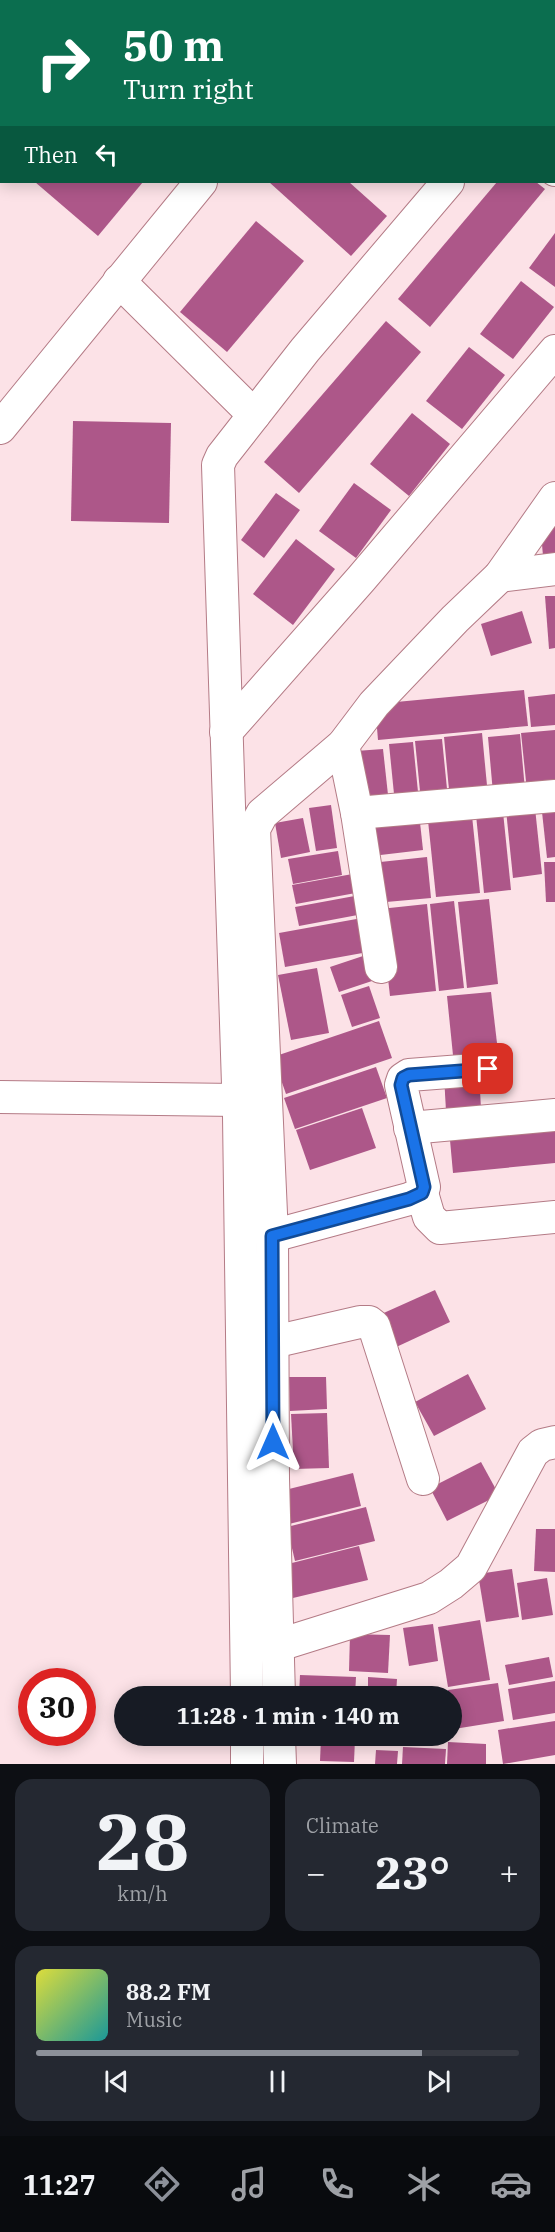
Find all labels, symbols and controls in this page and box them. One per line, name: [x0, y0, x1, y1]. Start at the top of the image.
text: 50 m: [123, 18, 224, 73]
icon: right: [24, 24, 102, 102]
text: Turn right: [123, 71, 254, 106]
icon: left: [90, 138, 123, 171]
text: Then: [24, 140, 78, 169]
pin: [462, 1043, 513, 1094]
icon: arrive: [471, 1052, 504, 1085]
position arrow: [241, 1410, 305, 1474]
speed limit sign: 30: [18, 1668, 96, 1746]
text: 11:28 · 1 min · 140 m: [176, 1701, 400, 1730]
text: 28: [96, 1790, 189, 1891]
text: Climate: [306, 1812, 379, 1839]
text: 23°: [375, 1843, 450, 1901]
text: −: [306, 1851, 326, 1894]
text: +: [499, 1851, 519, 1894]
text: km/h: [117, 1880, 168, 1907]
text: 88.2 FM: [126, 1977, 211, 2006]
text: Music: [126, 2006, 182, 2033]
icon: previous: [100, 2065, 133, 2098]
icon: pause: [261, 2065, 294, 2098]
icon: next: [422, 2065, 455, 2098]
icon: directions: [141, 2163, 183, 2205]
icon: music: [228, 2163, 270, 2205]
icon: phone: [316, 2163, 358, 2205]
icon: climate: [403, 2163, 445, 2205]
icon: car: [490, 2163, 532, 2205]
text: 11:27: [23, 2167, 96, 2202]

